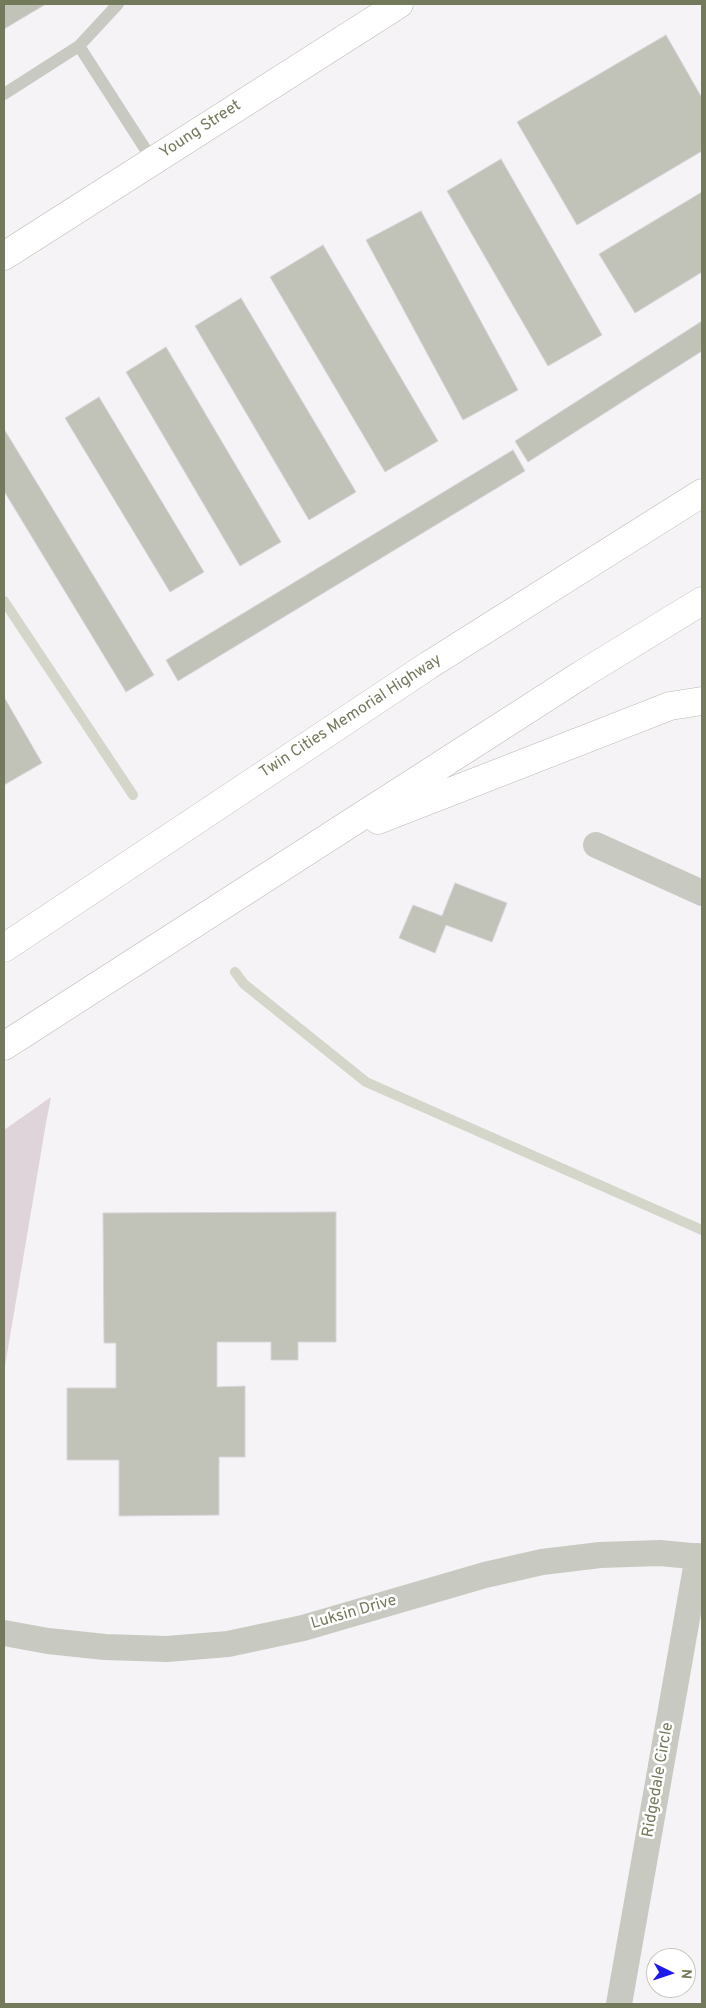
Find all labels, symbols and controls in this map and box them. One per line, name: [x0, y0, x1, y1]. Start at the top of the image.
street label: Young Street: [157, 97, 245, 163]
street label: Twin Cities Memorial Highway: [256, 651, 446, 783]
street label: Luksin Drive: [309, 1592, 399, 1634]
street label: Ridgedale Circle: [639, 1721, 679, 1839]
north arrow: [646, 1948, 696, 1998]
text: N: [677, 1968, 694, 1980]

